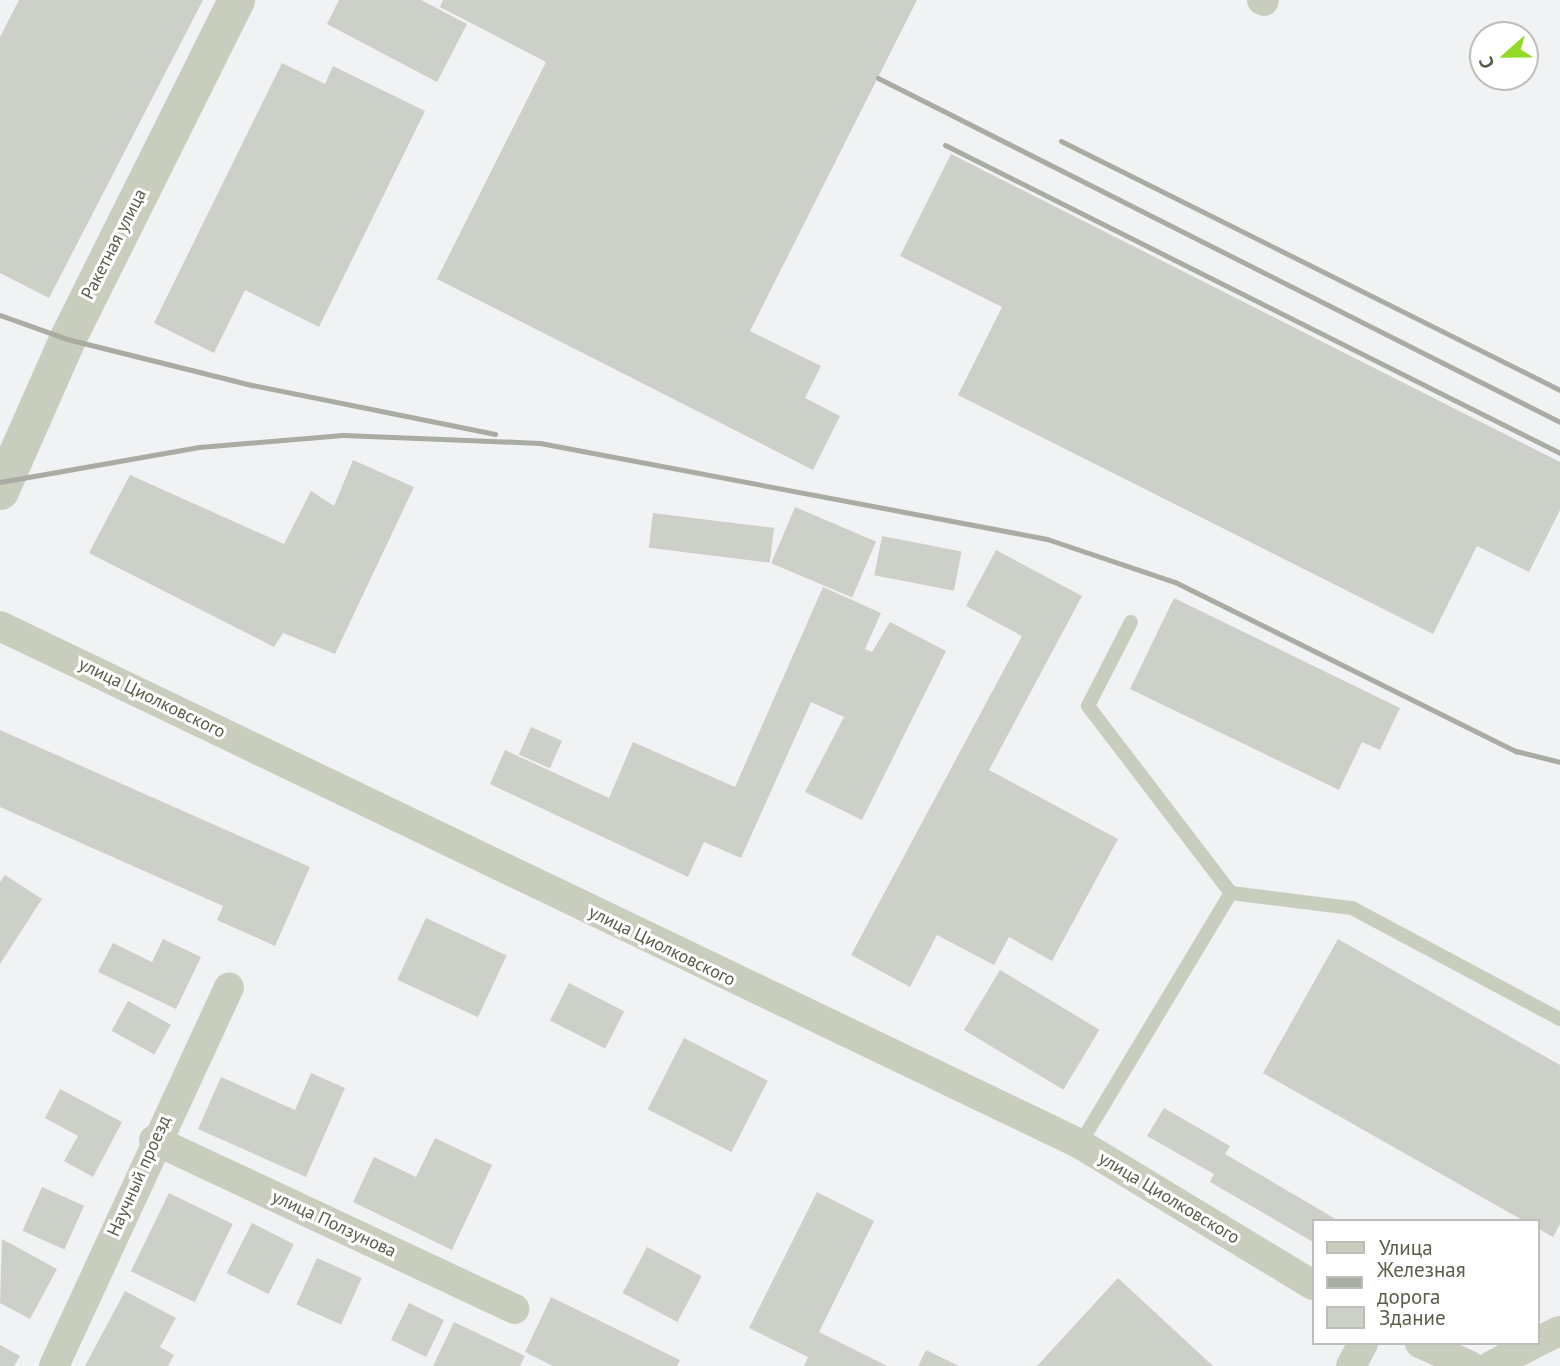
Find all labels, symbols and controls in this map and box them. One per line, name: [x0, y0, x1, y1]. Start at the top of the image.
north arrow: [1469, 21, 1539, 91]
text: С: [1473, 54, 1499, 72]
street label: Ракетная улица: [77, 185, 151, 303]
street label: улица Циолковского: [75, 653, 229, 743]
street label: улица Циолковского: [585, 901, 739, 991]
street label: Научный проезд: [103, 1112, 175, 1240]
street label: улица Циолковского: [1095, 1147, 1243, 1249]
street label: улица Ползунова: [268, 1186, 400, 1262]
legend: [1312, 1219, 1539, 1345]
text: Улица: [1379, 1234, 1433, 1261]
text: Железная дорога: [1377, 1256, 1466, 1310]
text: Здание: [1379, 1304, 1446, 1331]

